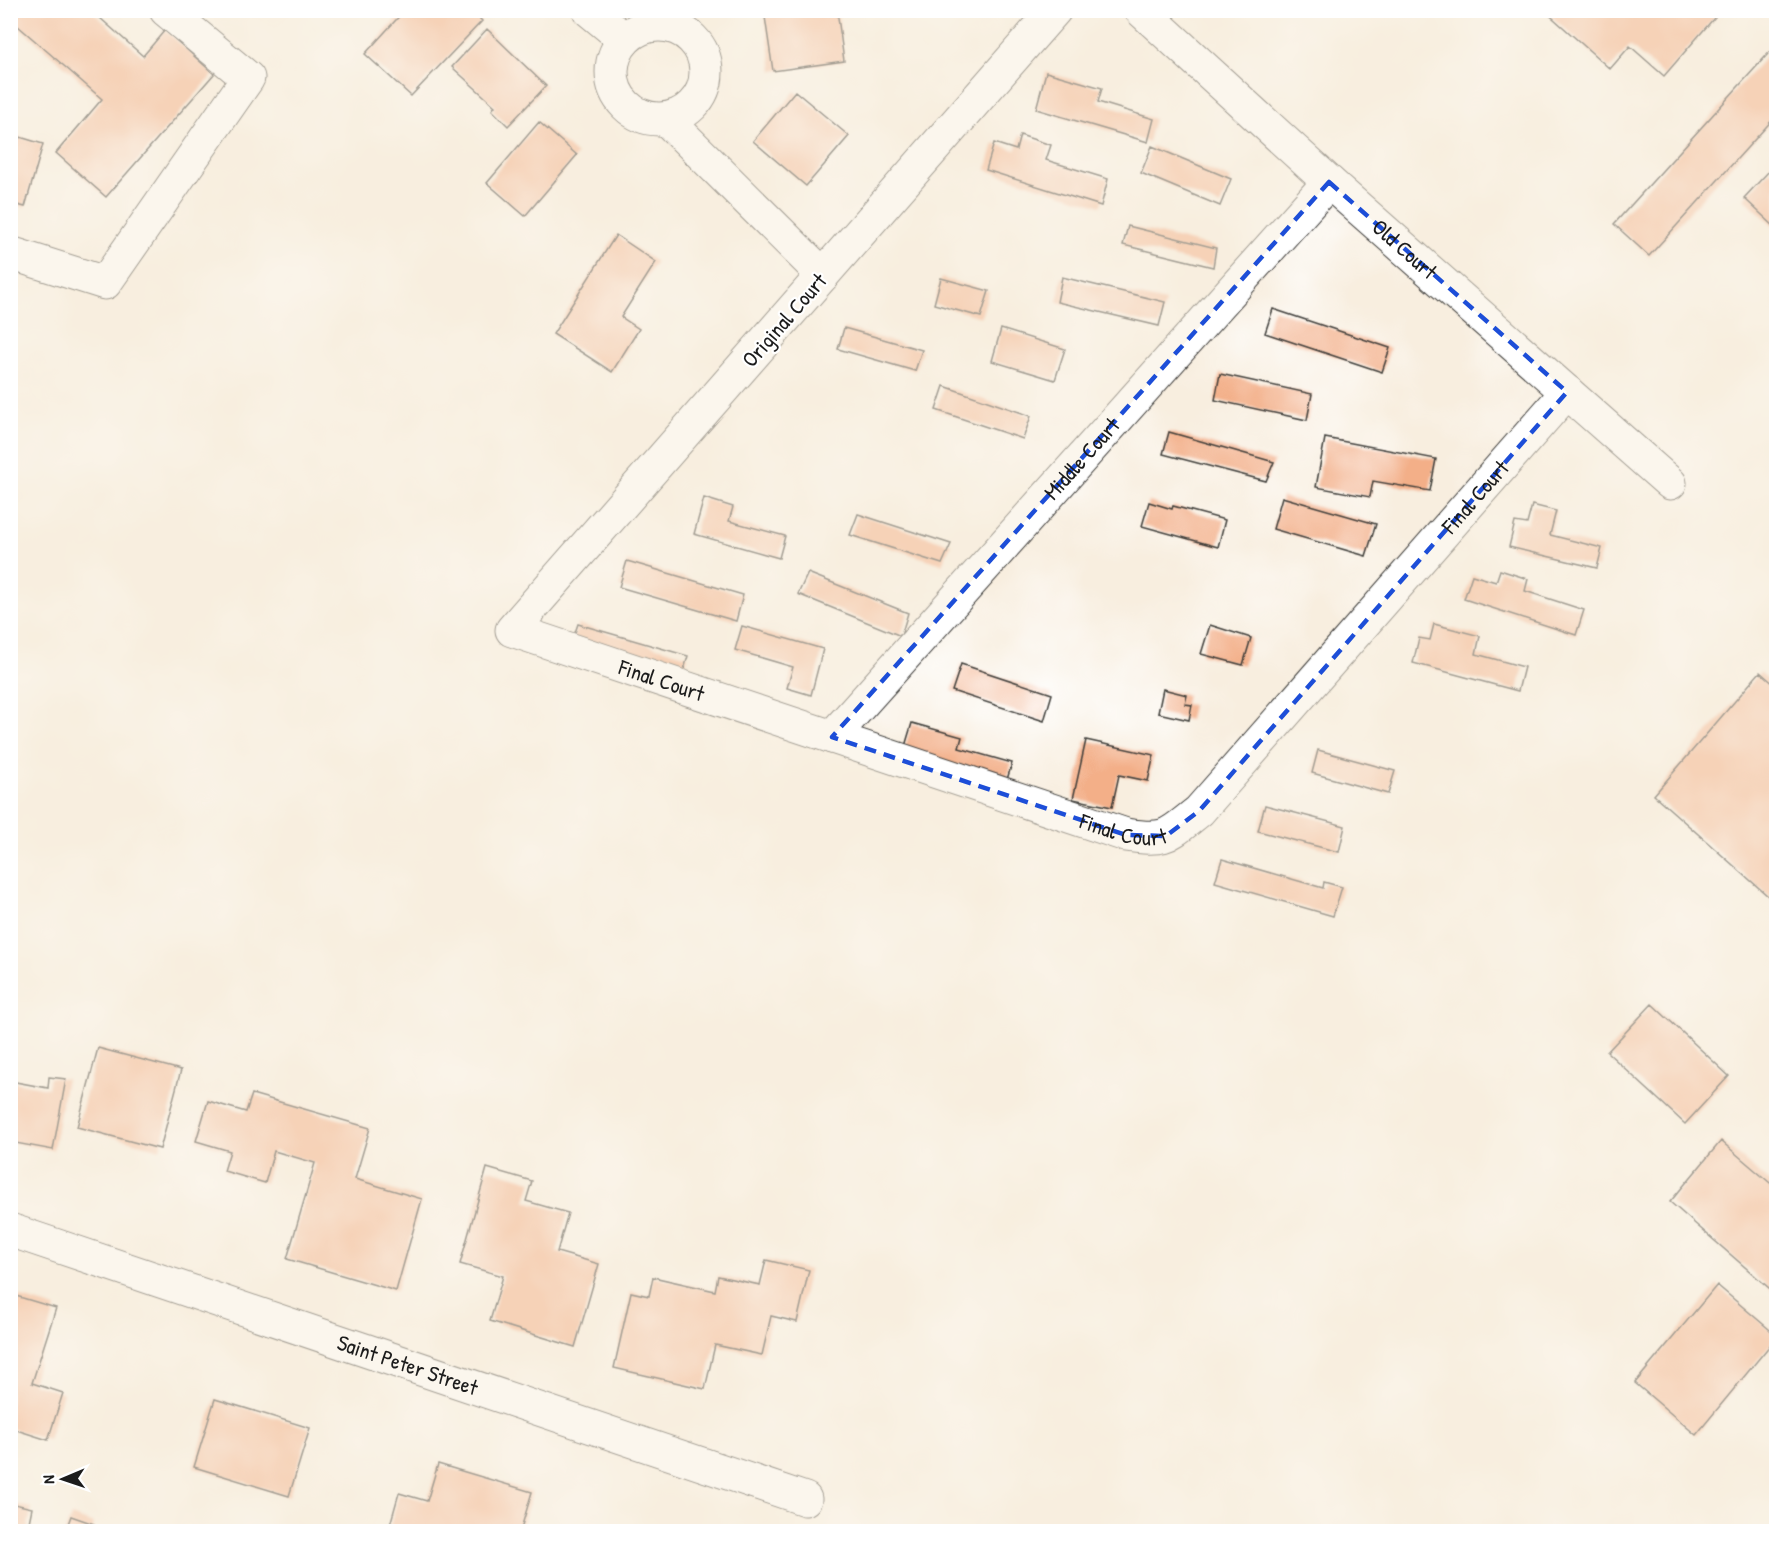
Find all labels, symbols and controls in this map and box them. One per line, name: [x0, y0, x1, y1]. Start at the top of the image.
street label: Old Court: [1366, 212, 1444, 286]
street label: Original Court: [735, 266, 834, 373]
street label: Middle Court: [1037, 411, 1127, 506]
street label: Final Court: [1434, 453, 1516, 541]
street label: Final Court: [614, 651, 709, 708]
street label: Final Court: [1075, 805, 1171, 852]
street label: Saint Peter Street: [334, 1327, 483, 1402]
north arrow: [33, 1449, 93, 1509]
text: N: [37, 1474, 59, 1484]

